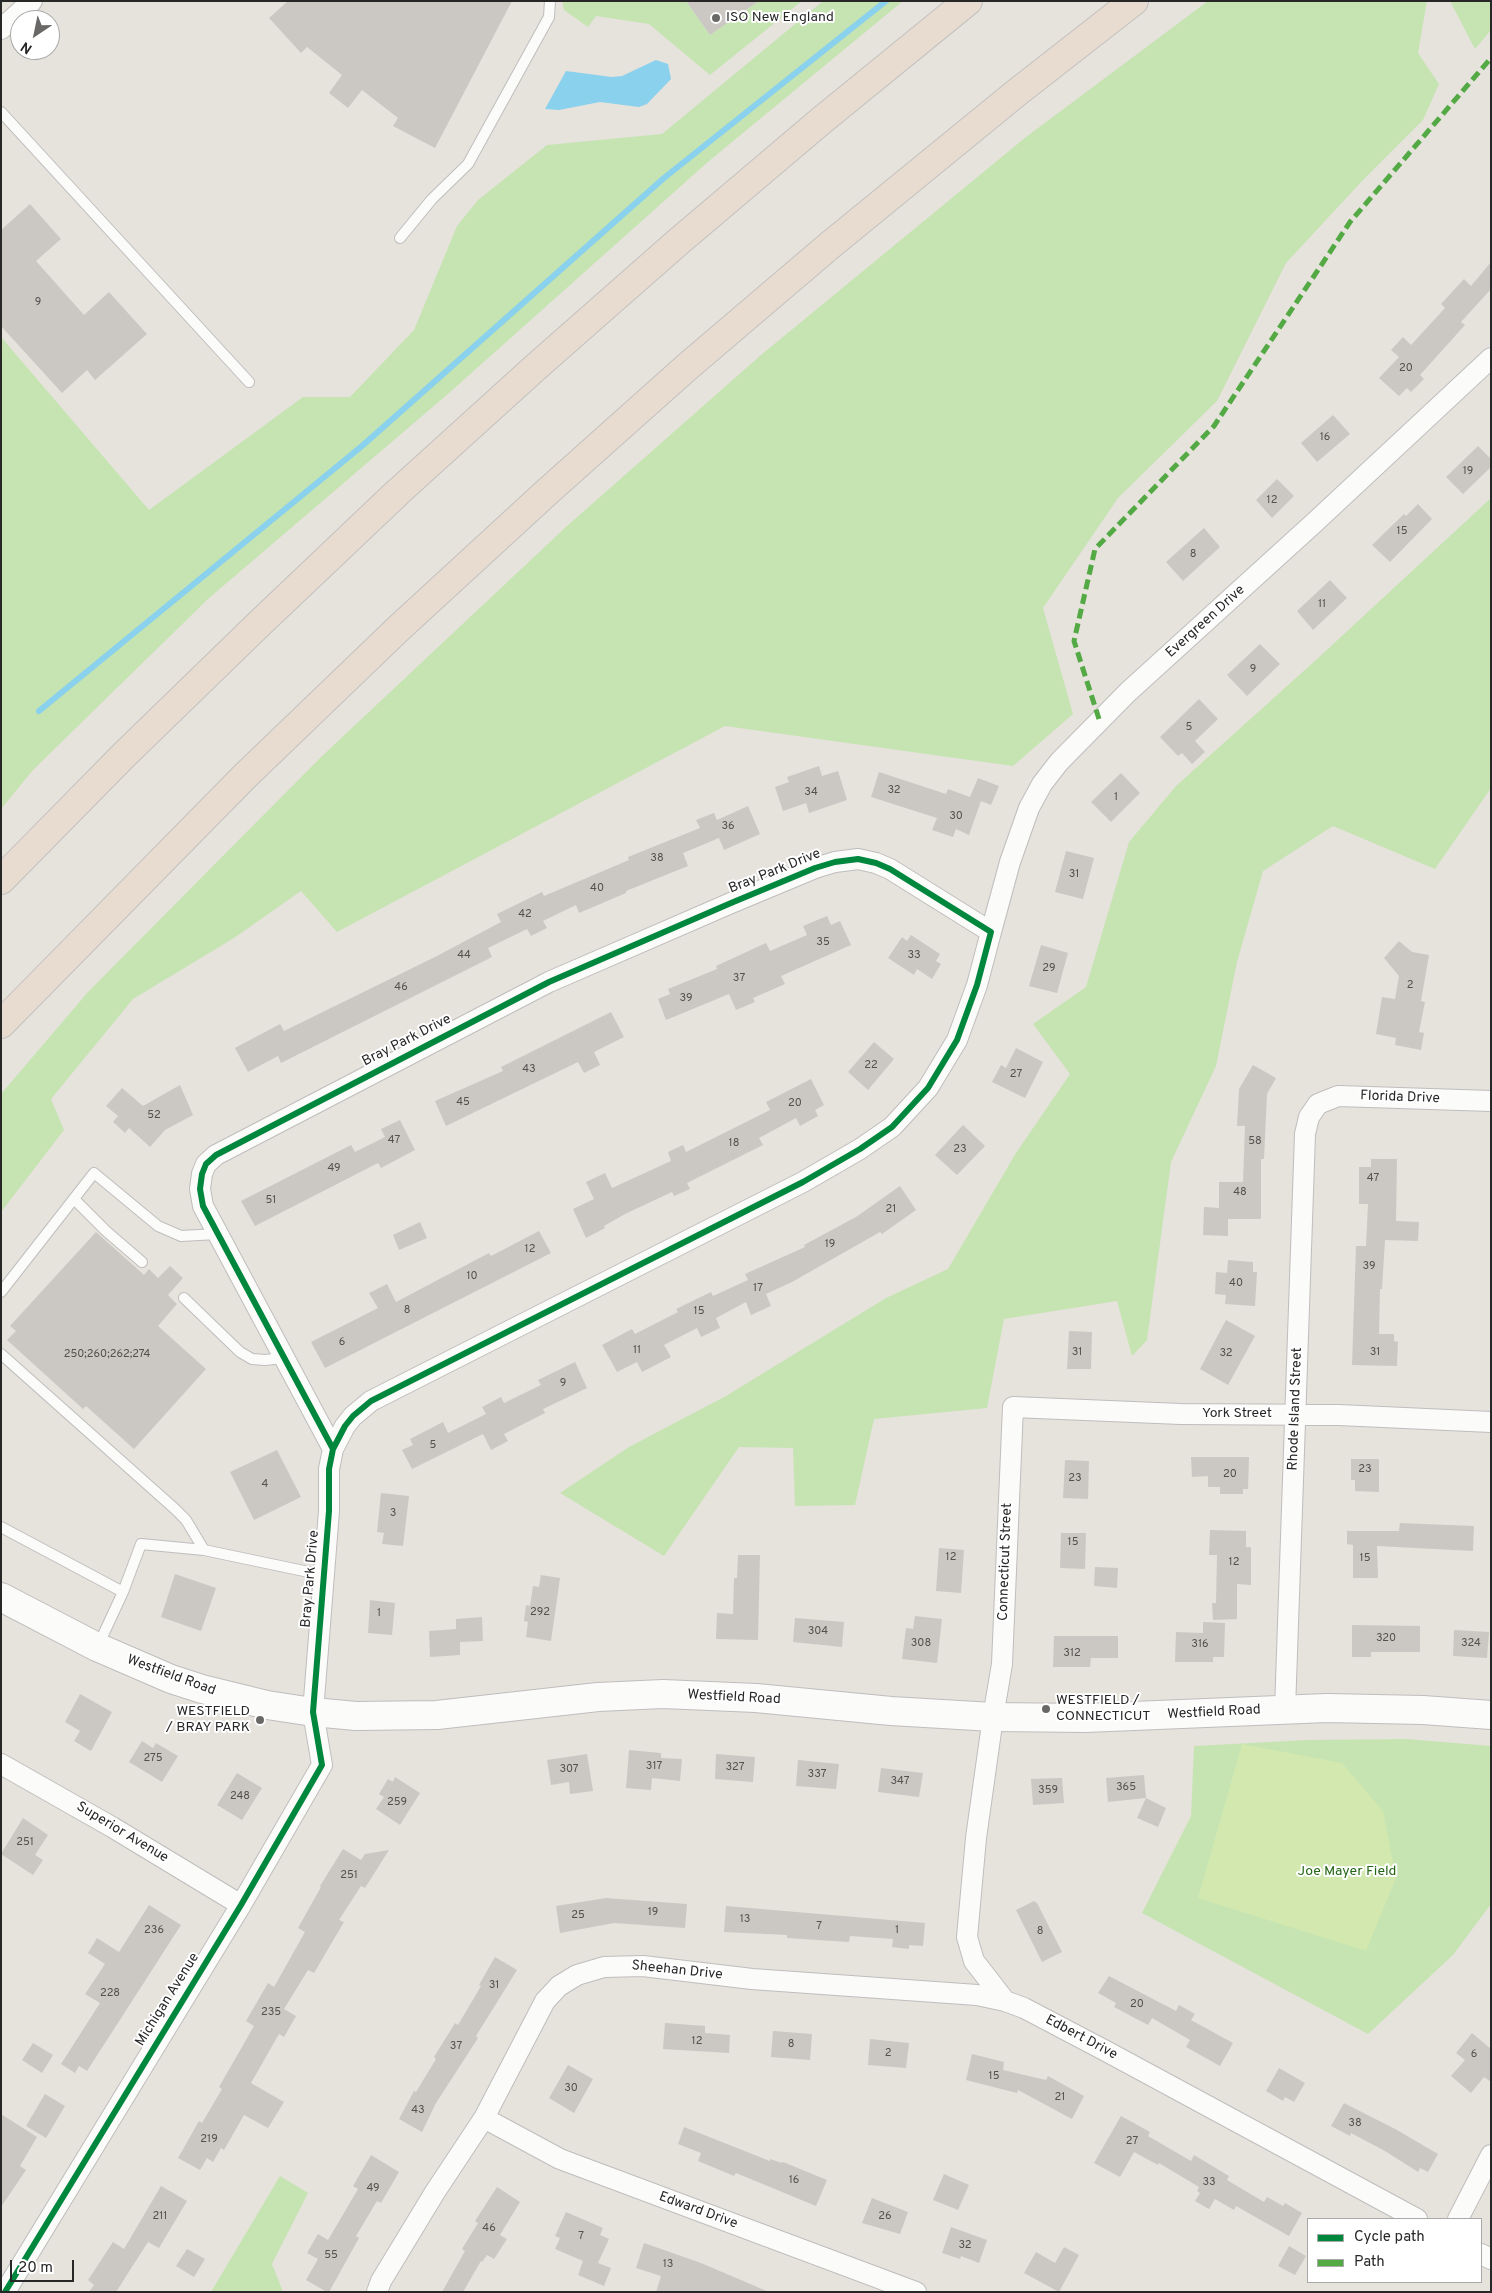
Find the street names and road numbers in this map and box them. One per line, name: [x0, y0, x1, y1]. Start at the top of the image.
street label: Evergreen Drive: [1163, 582, 1249, 662]
street label: Bray Park Drive: [727, 846, 823, 898]
street label: Bray Park Drive: [360, 1011, 454, 1071]
street label: Florida Drive: [1360, 1088, 1440, 1108]
street label: Rhode Island Street: [1285, 1347, 1307, 1471]
street label: York Street: [1202, 1406, 1272, 1422]
street label: Connecticut Street: [996, 1503, 1016, 1621]
street label: Bray Park Drive: [298, 1530, 324, 1628]
street label: Westfield Road: [124, 1652, 218, 1700]
street label: Westfield Road: [687, 1687, 781, 1709]
street label: Westfield Road: [1167, 1702, 1261, 1724]
street label: Superior Avenue: [73, 1799, 171, 1867]
street label: Michigan Avenue: [133, 1950, 203, 2050]
street label: Sheehan Drive: [631, 1958, 723, 1984]
street label: Edbert Drive: [1042, 2012, 1120, 2064]
street label: Edward Drive: [656, 2189, 740, 2233]

